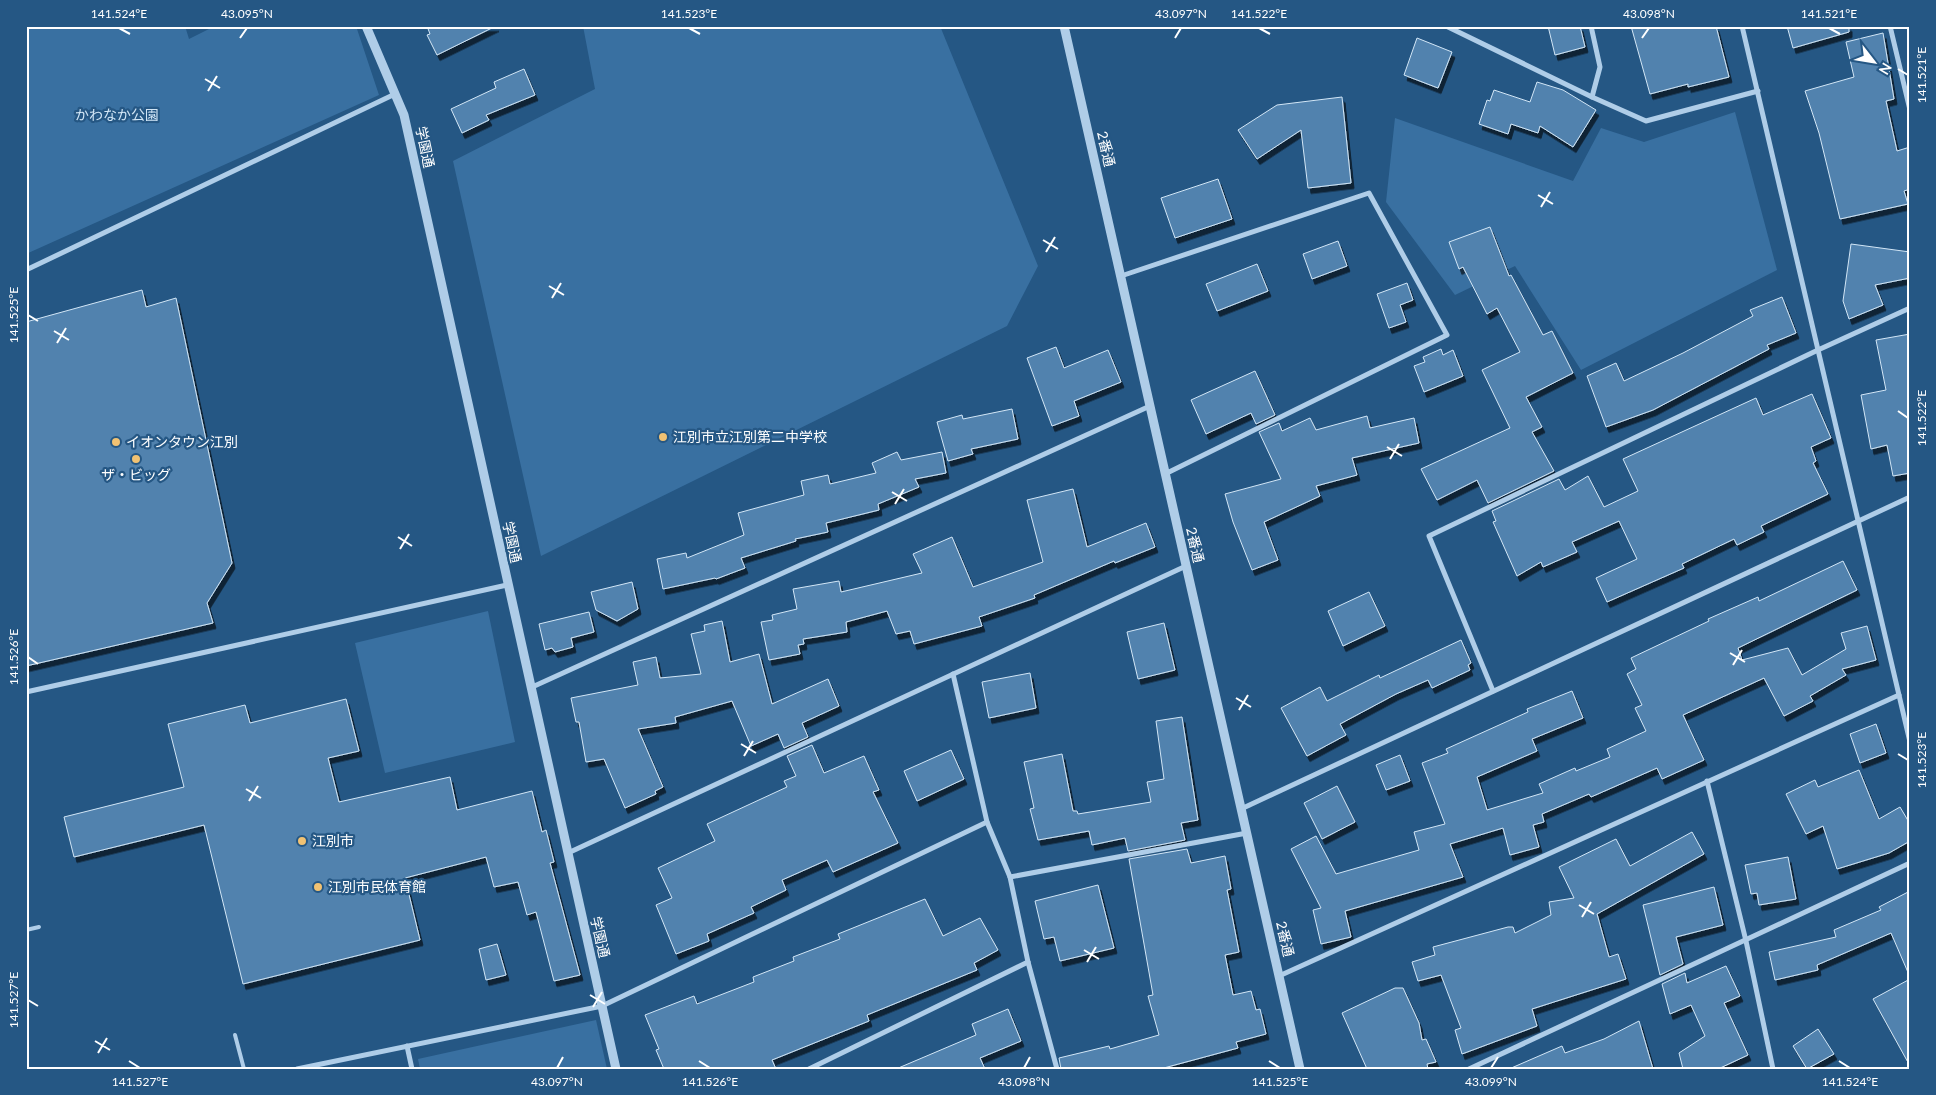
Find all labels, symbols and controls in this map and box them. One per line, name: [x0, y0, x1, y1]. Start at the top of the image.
text: 141.524°E: [91, 6, 147, 21]
text: 43.095°N: [221, 6, 273, 21]
text: 141.523°E: [661, 6, 717, 21]
text: 43.097°N: [1155, 6, 1207, 21]
text: 141.522°E: [1231, 6, 1287, 21]
text: 43.098°N: [1623, 6, 1675, 21]
text: 141.521°E: [1801, 6, 1857, 21]
north arrow: [1848, 38, 1898, 88]
text: 141.521°E: [1914, 47, 1929, 103]
text: N: [1876, 60, 1896, 78]
park label: かわなか公園: [75, 106, 159, 123]
street label: 学園通: [413, 125, 438, 169]
street label: 2番通: [1094, 129, 1119, 168]
text: 141.525°E: [6, 287, 21, 343]
text: 141.522°E: [1914, 390, 1929, 446]
place label: 江別市立江別第二中学校: [673, 428, 827, 445]
marker: 江別市立江別第二中学校: [657, 431, 669, 443]
place label: イオンタウン江別: [126, 433, 238, 450]
marker: イオンタウン江別: [110, 436, 122, 448]
marker: ザ・ビッグ: [130, 453, 142, 465]
place label: ザ・ビッグ: [101, 466, 171, 483]
street label: 学園通: [500, 520, 525, 564]
street label: 2番通: [1183, 525, 1208, 564]
text: 141.526°E: [6, 629, 21, 685]
text: 141.523°E: [1914, 732, 1929, 788]
place label: 江別市: [312, 832, 354, 849]
marker: 江別市: [296, 835, 308, 847]
place label: 江別市民体育館: [328, 878, 426, 895]
marker: 江別市民体育館: [312, 881, 324, 893]
street label: 学園通: [587, 915, 613, 959]
street label: 2番通: [1273, 919, 1298, 958]
text: 141.527°E: [6, 972, 21, 1028]
text: 141.527°E: [112, 1074, 168, 1089]
text: 43.097°N: [531, 1074, 583, 1089]
text: 141.526°E: [682, 1074, 738, 1089]
text: 43.098°N: [998, 1074, 1050, 1089]
text: 141.525°E: [1252, 1074, 1308, 1089]
text: 43.099°N: [1465, 1074, 1517, 1089]
text: 141.524°E: [1822, 1074, 1878, 1089]

